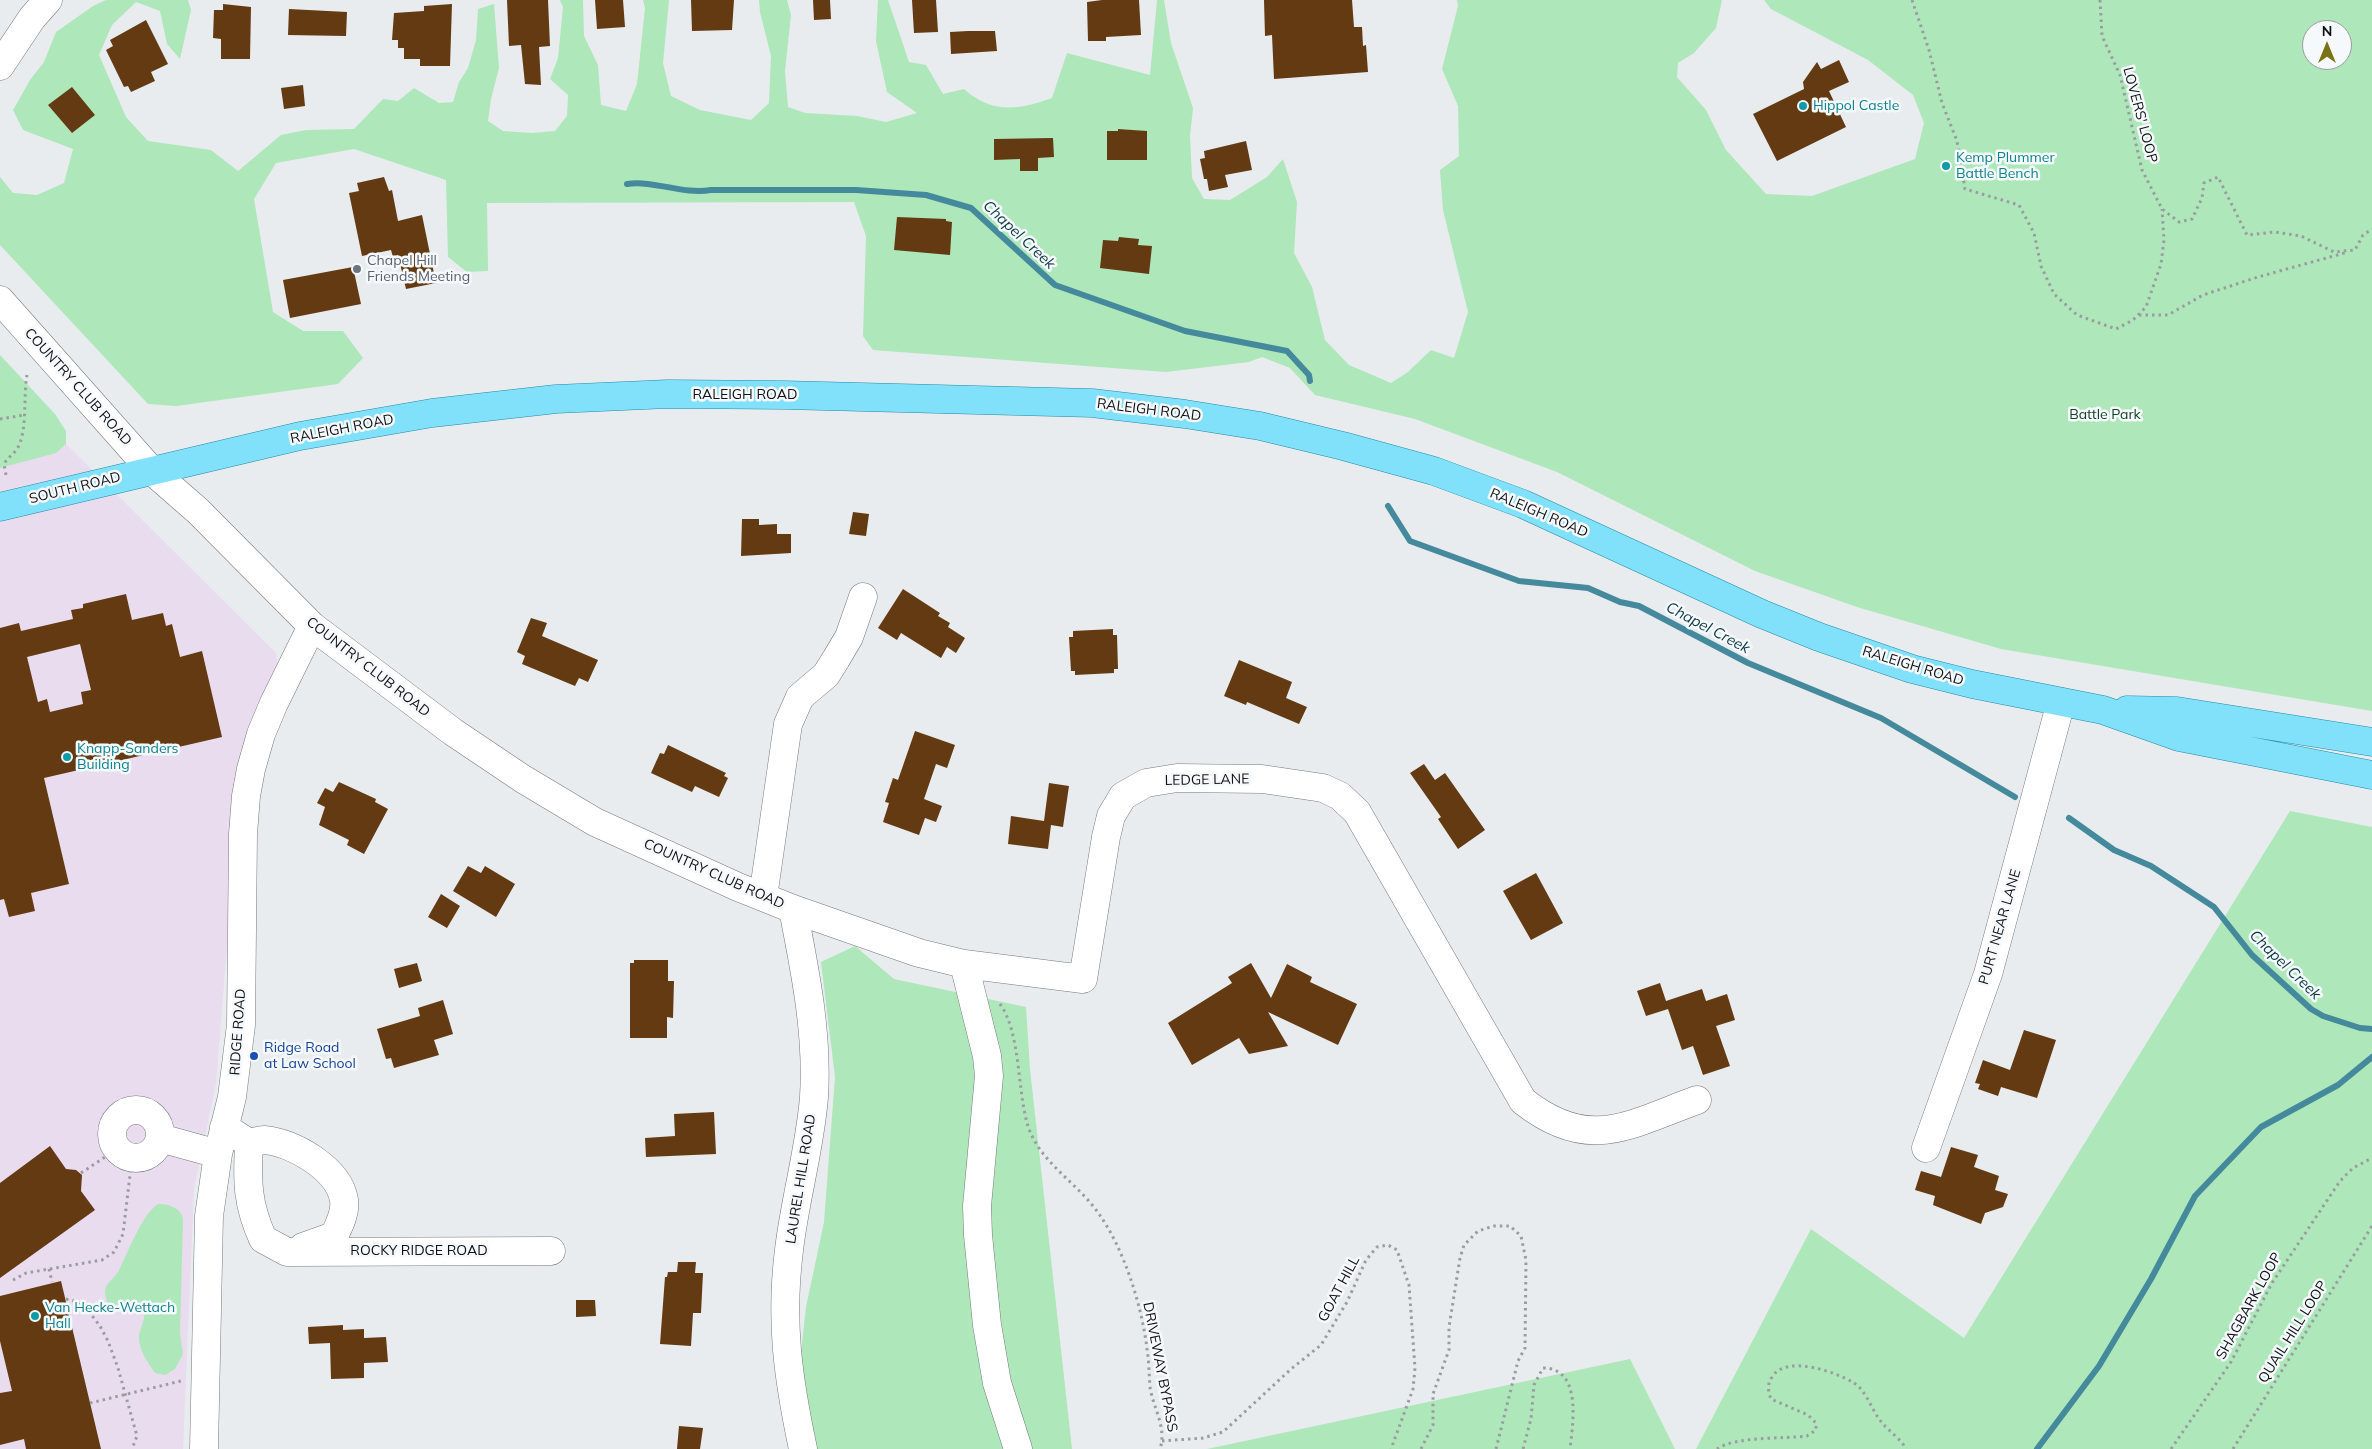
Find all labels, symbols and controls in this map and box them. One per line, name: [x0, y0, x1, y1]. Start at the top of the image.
north arrow: [2302, 20, 2352, 70]
text: N: [2322, 22, 2332, 40]
street label: LOVERS' LOOP: [2119, 65, 2161, 165]
place label: Hippol Castle: [1813, 98, 1899, 114]
marker: Hippol Castle: [1797, 100, 1809, 112]
place label: Kemp Plummer Battle Bench: [1956, 150, 2054, 182]
marker: Kemp Plummer Battle Bench: [1940, 160, 1952, 172]
water label: Chapel Creek: [979, 197, 1059, 273]
place label: Chapel Hill Friends Meeting: [367, 253, 470, 286]
marker: Chapel Hill Friends Meeting: [351, 263, 363, 275]
street label: COUNTRY CLUB ROAD: [21, 325, 135, 449]
street label: RALEIGH ROAD: [693, 387, 797, 403]
street label: RALEIGH ROAD: [1096, 395, 1202, 425]
park label: Battle Park: [2069, 407, 2141, 423]
street label: RALEIGH ROAD: [289, 411, 395, 447]
street label: SOUTH ROAD: [28, 469, 122, 507]
street label: RALEIGH ROAD: [1487, 485, 1591, 541]
water label: Chapel Creek: [1663, 598, 1753, 658]
street label: COUNTRY CLUB ROAD: [303, 614, 433, 720]
street label: RALEIGH ROAD: [1860, 643, 1966, 689]
place label: Knapp-Sanders Building: [77, 741, 178, 774]
marker: Knapp-Sanders Building: [61, 751, 73, 763]
street label: LEDGE LANE: [1164, 771, 1250, 789]
street label: COUNTRY CLUB ROAD: [641, 835, 787, 913]
street label: PURT NEAR LANE: [1975, 867, 2025, 987]
water label: Chapel Creek: [2246, 926, 2324, 1004]
street label: RIDGE ROAD: [227, 988, 249, 1076]
place label: Ridge Road at Law School: [264, 1040, 356, 1072]
marker: Ridge Road at Law School: [248, 1050, 260, 1062]
street label: LAUREL HILL ROAD: [782, 1113, 820, 1245]
street label: ROCKY RIDGE ROAD: [350, 1243, 488, 1259]
street label: SHAGBARK LOOP: [2213, 1250, 2285, 1362]
street label: GOAT HILL: [1315, 1253, 1363, 1325]
street label: QUAIL HILL LOOP: [2255, 1278, 2331, 1386]
place label: Van Hecke-Wettach Hall: [45, 1300, 175, 1332]
street label: DRIVEWAY BYPASS: [1139, 1301, 1181, 1433]
marker: Van Hecke-Wettach Hall: [29, 1310, 41, 1322]

